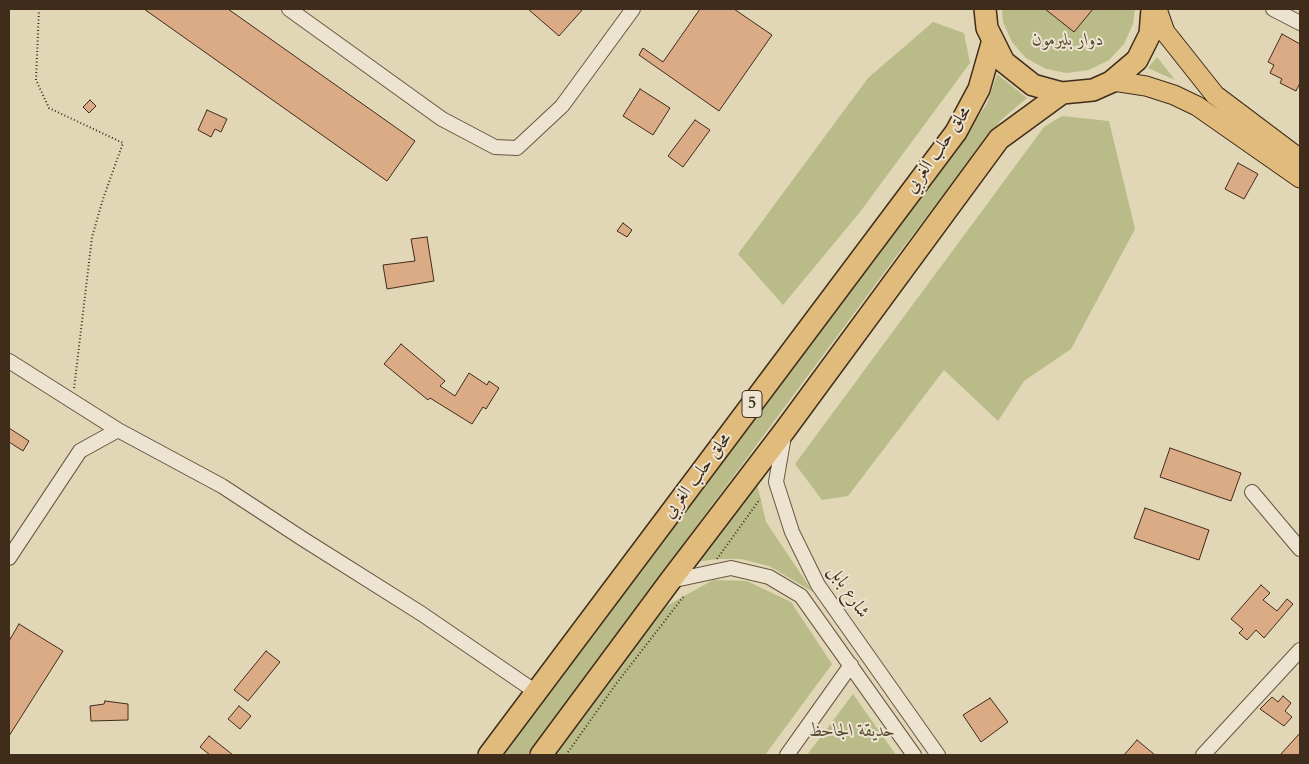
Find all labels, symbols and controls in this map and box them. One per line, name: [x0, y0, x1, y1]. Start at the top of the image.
park label: دوار بليرمون: [1032, 30, 1104, 52]
street label: محلق حلب الغربي: [901, 102, 977, 198]
road number: 5: [742, 390, 762, 418]
street label: محلق حلب الغربي: [659, 429, 737, 523]
street label: شارع بابل: [823, 562, 873, 622]
park label: حديقة الجاحظ: [809, 721, 895, 743]

